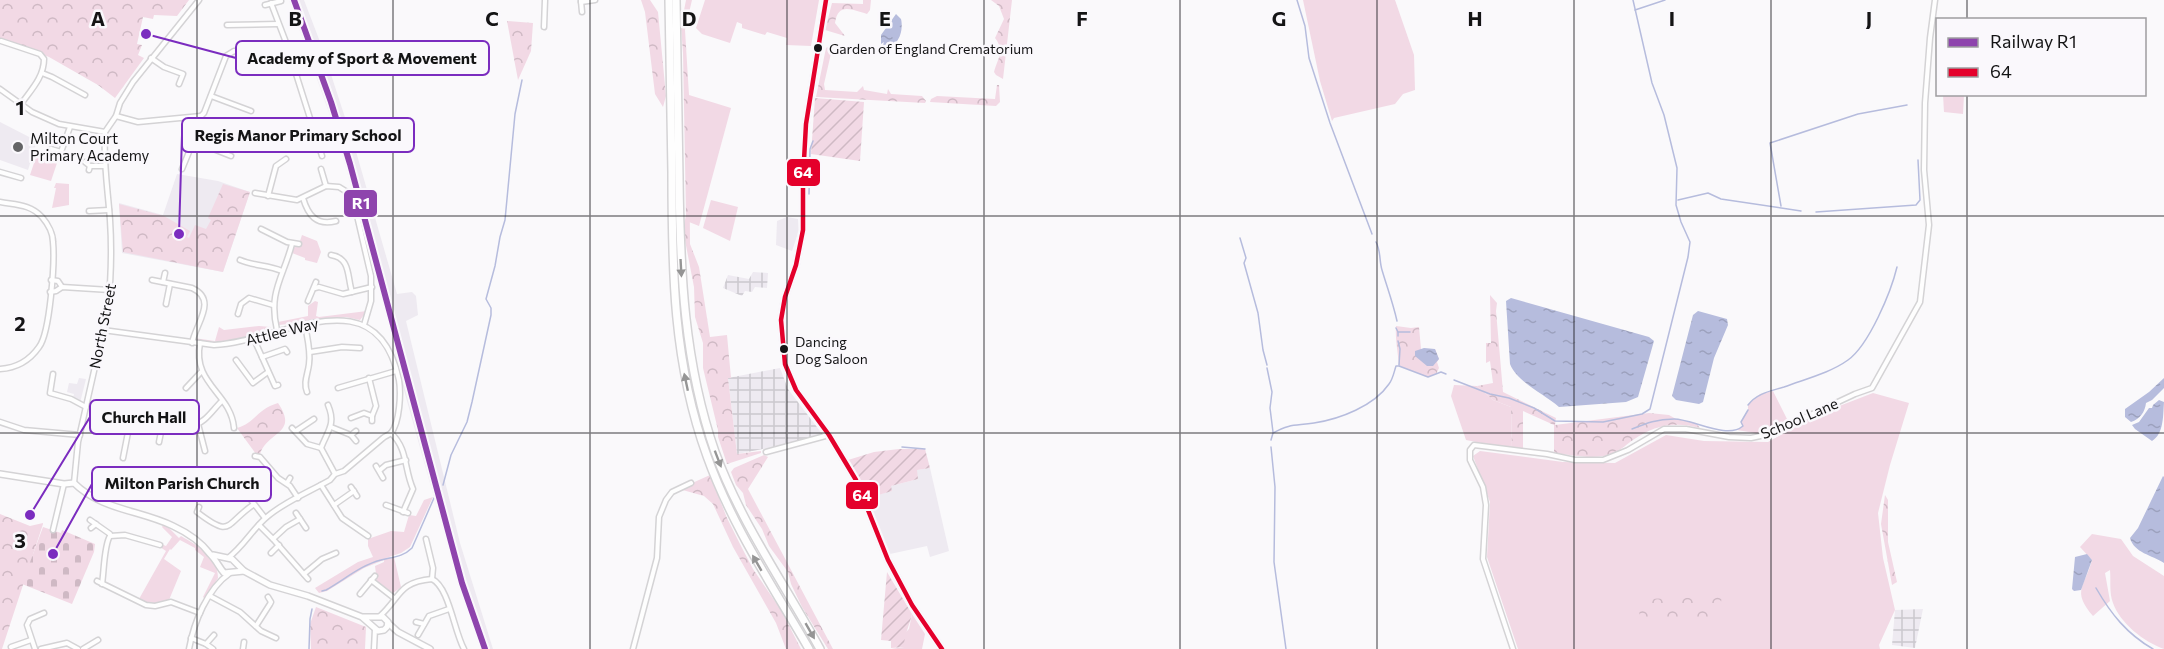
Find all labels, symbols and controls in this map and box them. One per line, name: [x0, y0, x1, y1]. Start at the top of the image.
text: A: [91, 6, 105, 30]
text: B: [288, 6, 302, 30]
text: C: [485, 6, 499, 30]
text: D: [682, 6, 696, 30]
text: E: [879, 6, 891, 30]
text: F: [1076, 6, 1088, 30]
text: G: [1272, 6, 1286, 30]
text: H: [1468, 6, 1483, 30]
text: I: [1669, 6, 1675, 30]
text: J: [1866, 6, 1872, 30]
legend: [1936, 18, 2146, 96]
text: Railway R1: [1990, 30, 2077, 52]
place label: Garden of England Crematorium: [829, 40, 1033, 57]
callout: Academy of Sport & Movement: [236, 41, 489, 75]
marker: Garden of England Crematorium: [812, 42, 824, 54]
text: Academy of Sport & Movement: [247, 48, 477, 67]
text: 64: [1990, 60, 2012, 82]
text: 1: [15, 95, 25, 119]
callout: Regis Manor Primary School: [182, 118, 414, 152]
text: Regis Manor Primary School: [194, 125, 402, 144]
place label: Milton Court Primary Academy: [30, 129, 150, 164]
marker: Milton Court Primary Academy: [11, 140, 25, 154]
line badge: 64: [786, 158, 821, 187]
text: 64: [793, 162, 813, 181]
line badge: R1: [343, 189, 378, 218]
text: R1: [352, 193, 370, 212]
one-way arrow: [677, 259, 686, 278]
street label: North Street: [85, 282, 119, 370]
text: 2: [14, 311, 26, 335]
street label: Attlee Way: [244, 313, 321, 349]
place label: Dancing Dog Saloon: [795, 333, 868, 367]
marker: Dancing Dog Saloon: [778, 343, 790, 355]
one-way arrow: [681, 373, 691, 392]
street label: School Lane: [1758, 394, 1841, 442]
callout: Church Hall: [90, 400, 199, 434]
text: Church Hall: [102, 407, 186, 426]
one-way arrow: [714, 450, 723, 468]
callout: Milton Parish Church: [92, 467, 271, 501]
text: Milton Parish Church: [104, 473, 260, 492]
line badge: 64: [845, 481, 879, 510]
text: 64: [852, 485, 872, 504]
text: 3: [14, 528, 26, 552]
one-way arrow: [752, 555, 763, 571]
one-way arrow: [804, 623, 815, 639]

